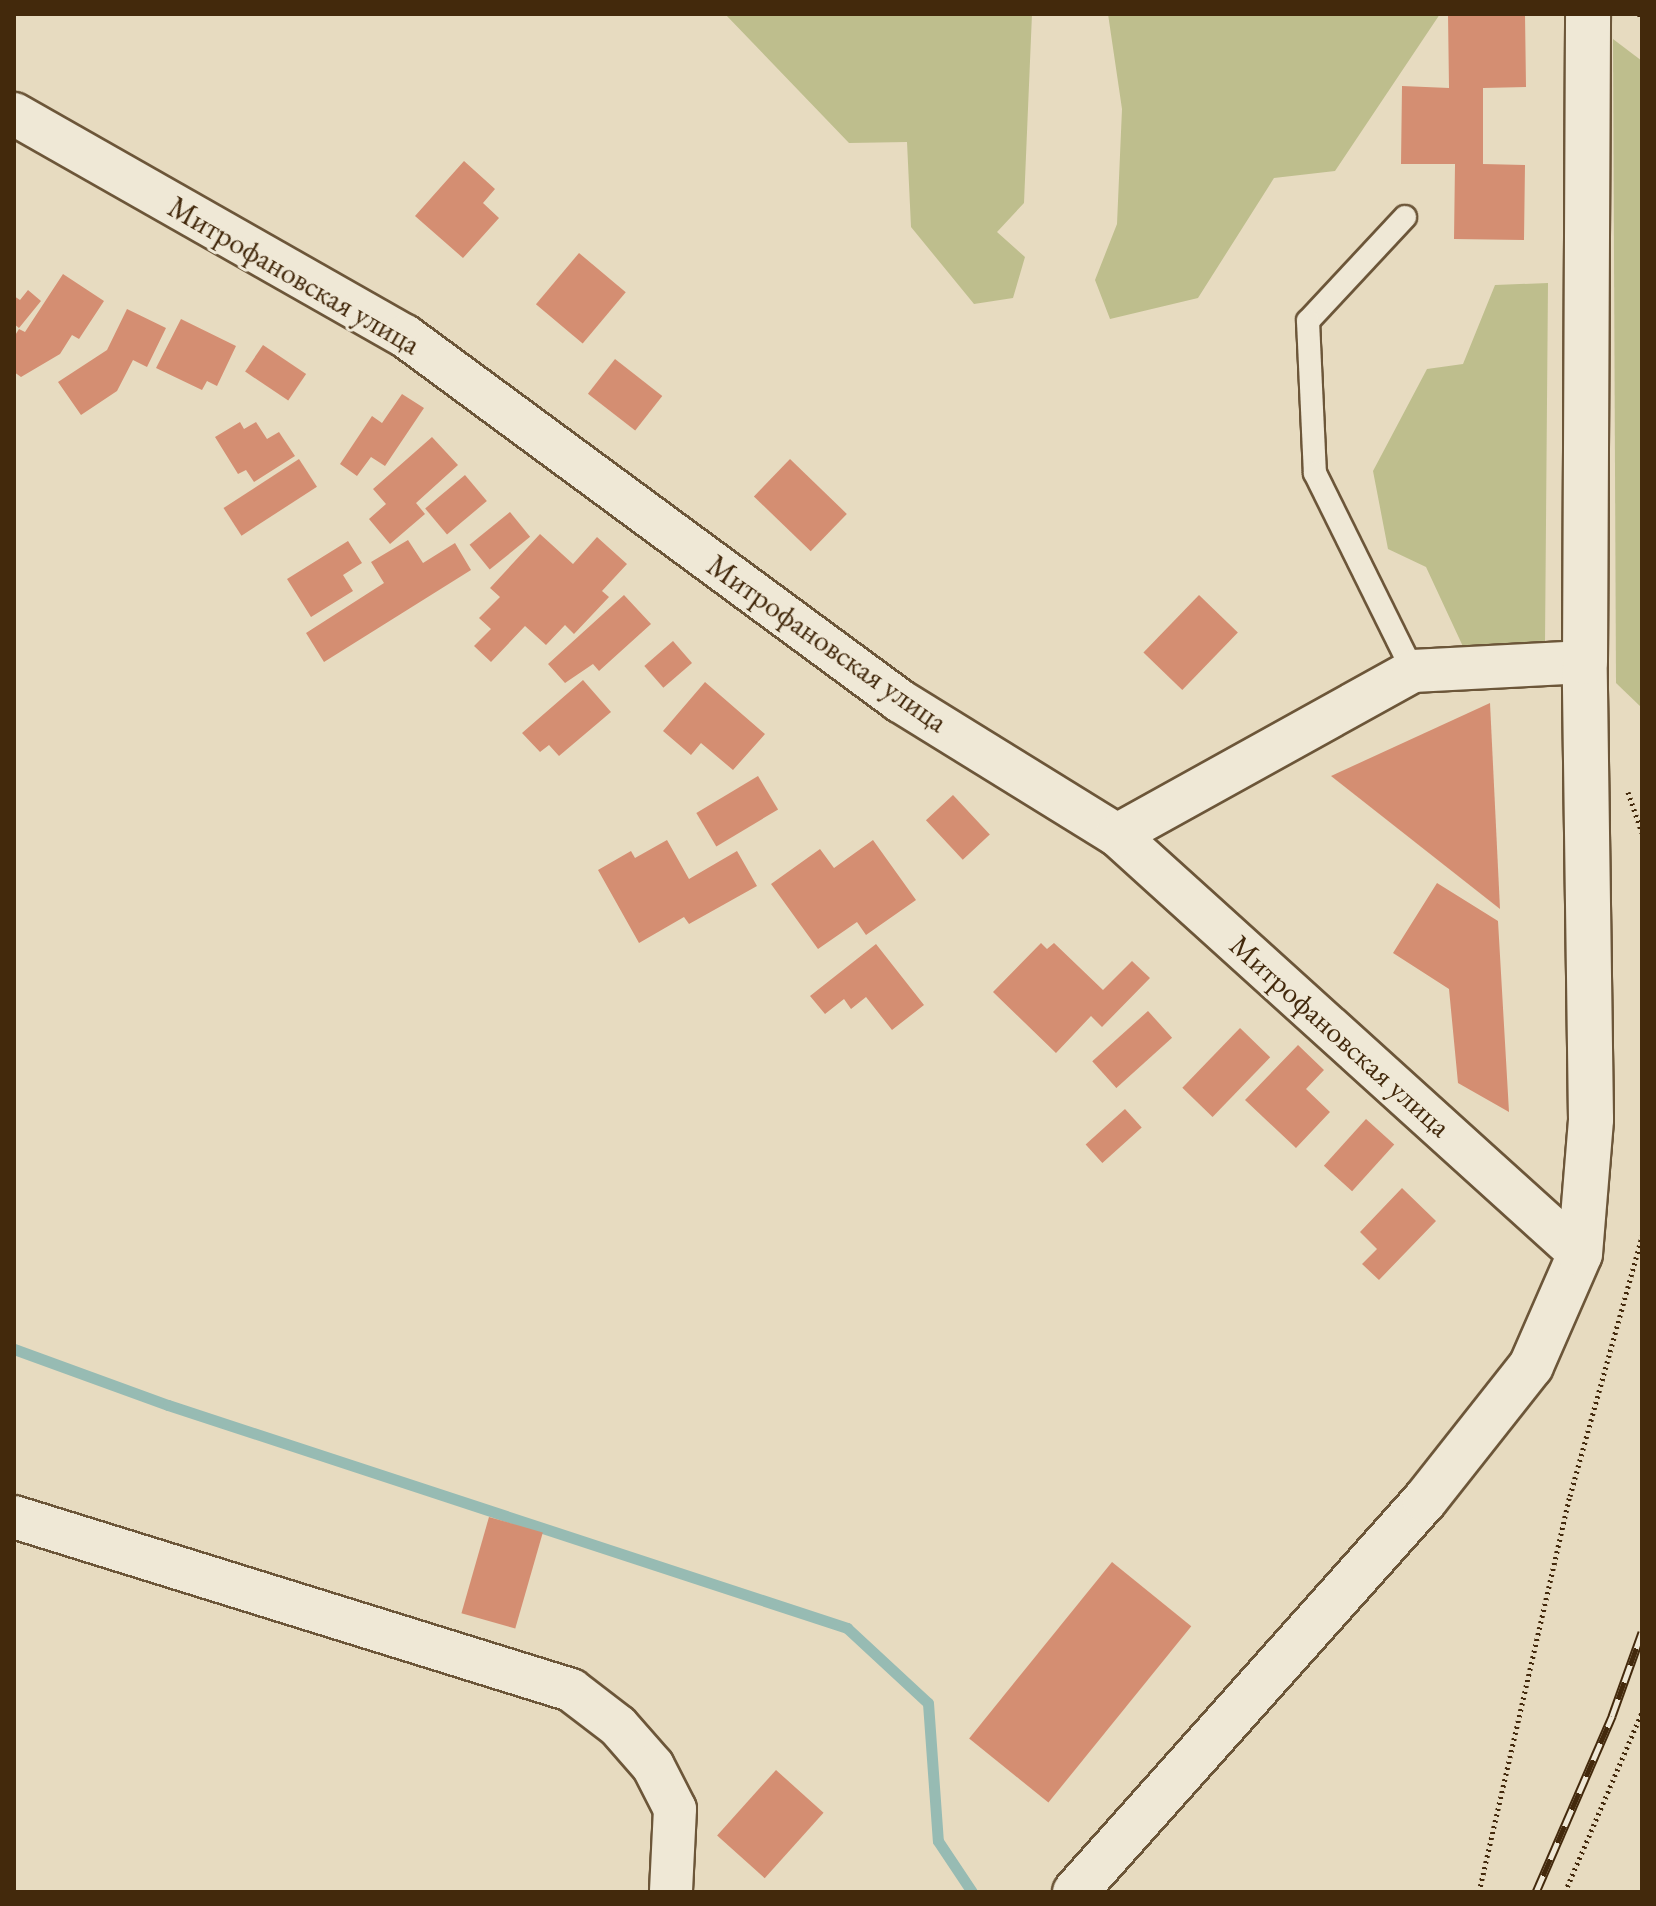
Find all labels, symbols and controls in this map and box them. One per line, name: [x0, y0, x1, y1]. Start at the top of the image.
street label: Митрофановская улица: [162, 189, 426, 363]
street label: Митрофановская улица: [700, 548, 954, 740]
street label: Митрофановская улица: [1222, 927, 1458, 1145]

